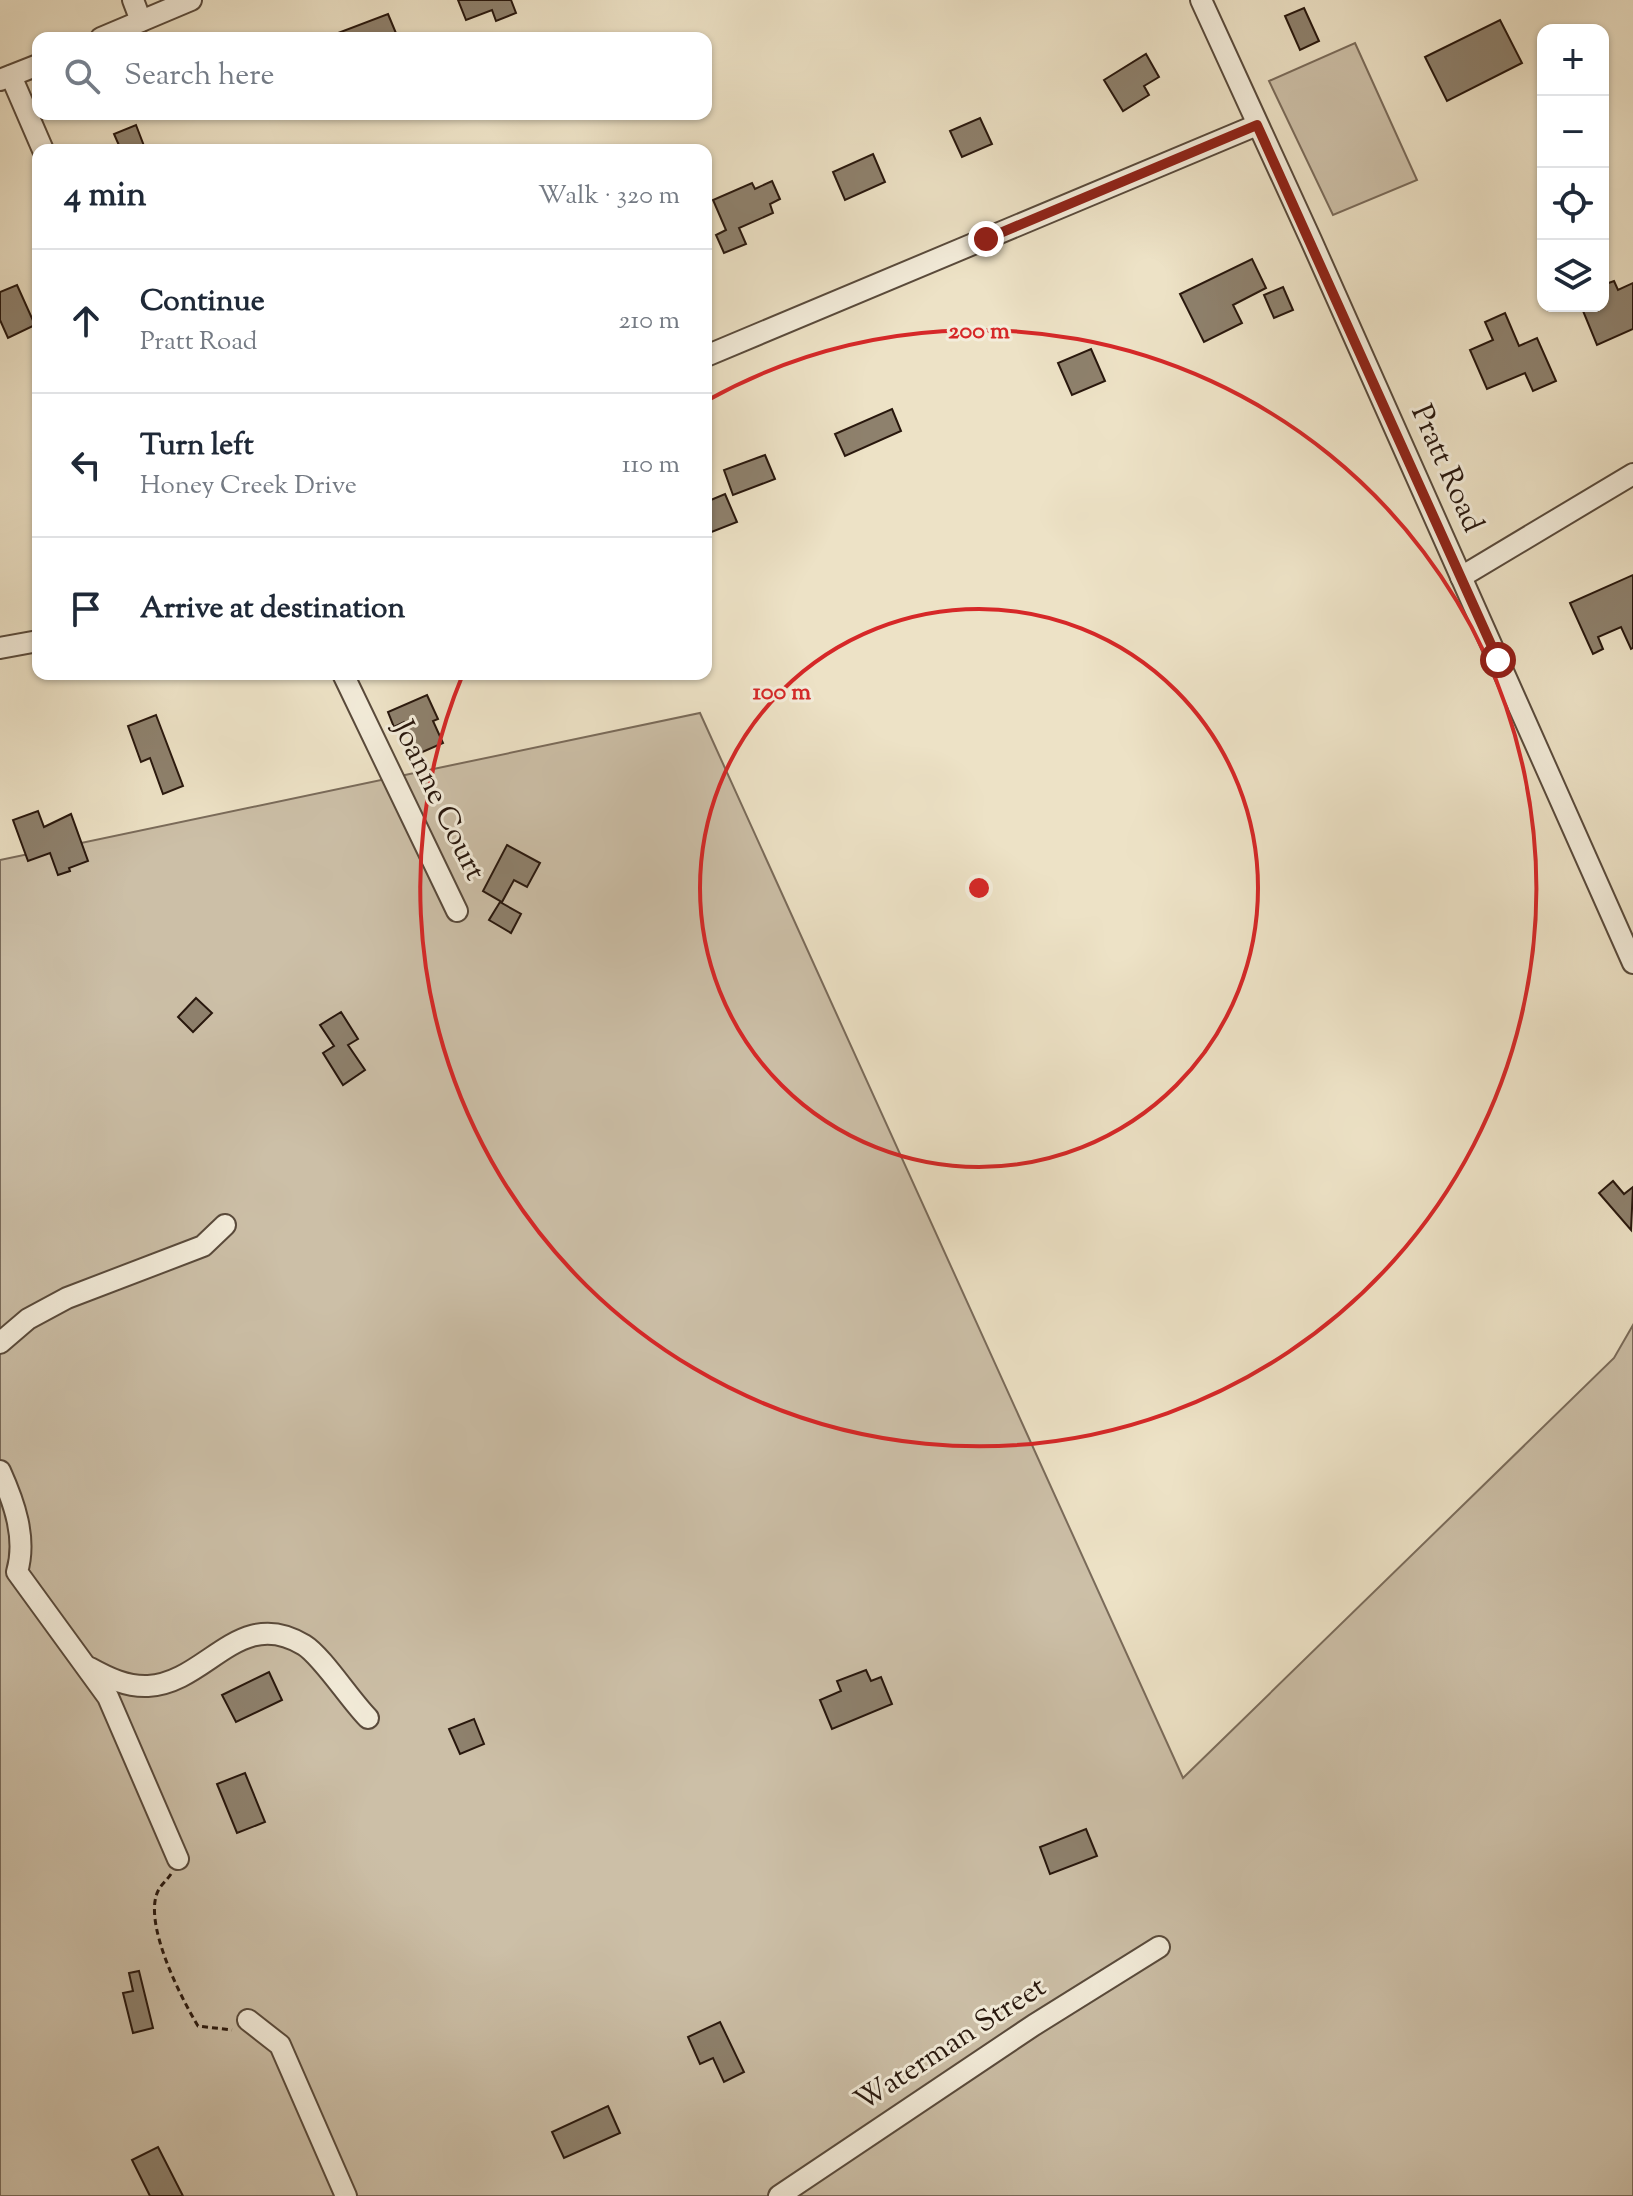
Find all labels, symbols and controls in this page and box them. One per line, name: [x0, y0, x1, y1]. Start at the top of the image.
map controls: [1537, 24, 1609, 312]
button: +: [1537, 24, 1609, 96]
search box: [32, 32, 712, 120]
icon: search: [60, 54, 104, 98]
text: Search here: [124, 55, 274, 98]
button: −: [1537, 96, 1609, 168]
button: locate: [1537, 168, 1609, 240]
text: 4 min: [64, 172, 146, 221]
text: Walk · 320 m: [538, 178, 680, 215]
route end: [968, 221, 1004, 257]
button: layers: [1537, 240, 1609, 312]
text: Continue: [140, 281, 265, 324]
icon: ahead: [64, 299, 108, 343]
text: 210 m: [618, 303, 680, 340]
text: 200 m: [948, 315, 1010, 349]
text: Pratt Road: [140, 324, 258, 361]
street label: Pratt Road: [1399, 398, 1493, 540]
text: Turn left: [140, 425, 254, 468]
icon: left: [64, 443, 108, 487]
text: 110 m: [622, 447, 680, 484]
text: Honey Creek Drive: [140, 468, 357, 505]
icon: arrive: [64, 587, 108, 631]
text: Arrive at destination: [140, 588, 405, 631]
route start: [1480, 642, 1516, 678]
text: 100 m: [753, 676, 811, 710]
street label: Joanne Court: [380, 712, 495, 888]
centre of rings: [965, 874, 993, 902]
street label: Waterman Street: [847, 1967, 1055, 2123]

